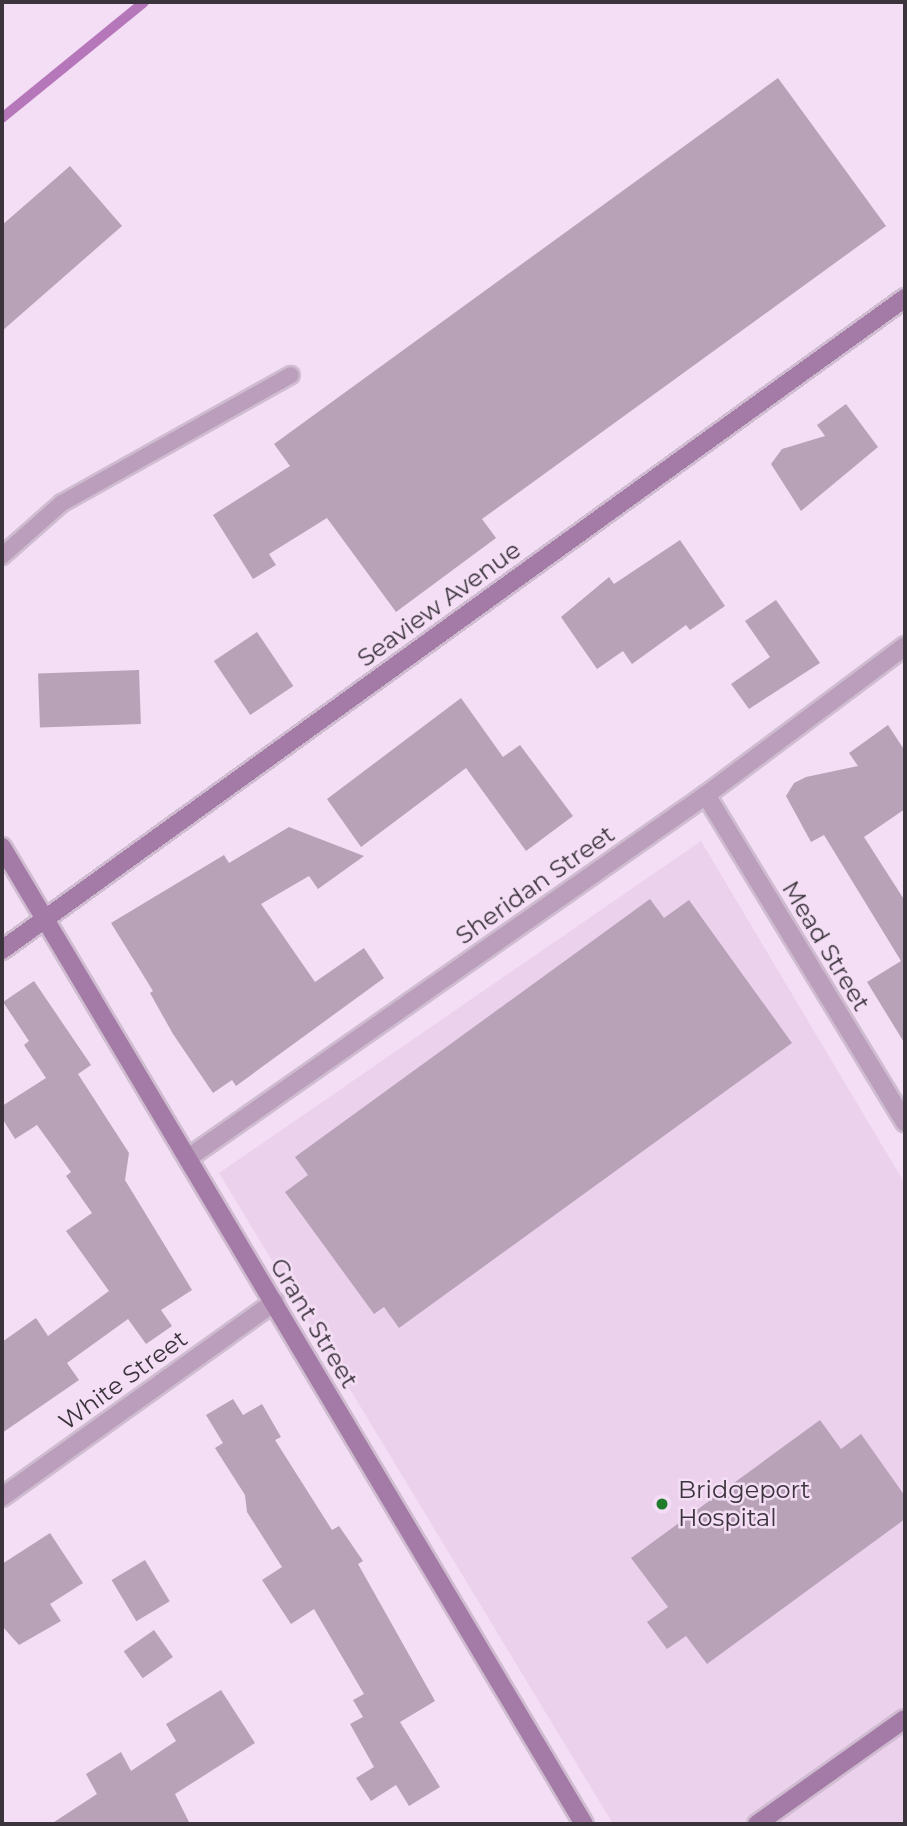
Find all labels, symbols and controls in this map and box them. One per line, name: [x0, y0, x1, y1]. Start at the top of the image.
street label: Seaview Avenue: [352, 535, 526, 673]
street label: Sheridan Street: [450, 820, 620, 950]
street label: Mead Street: [776, 876, 876, 1016]
street label: Grant Street: [264, 1253, 364, 1393]
street label: White Street: [53, 1324, 193, 1436]
place label: Bridgeport Hospital: [678, 1476, 810, 1532]
marker: Bridgeport Hospital: [652, 1494, 672, 1514]

